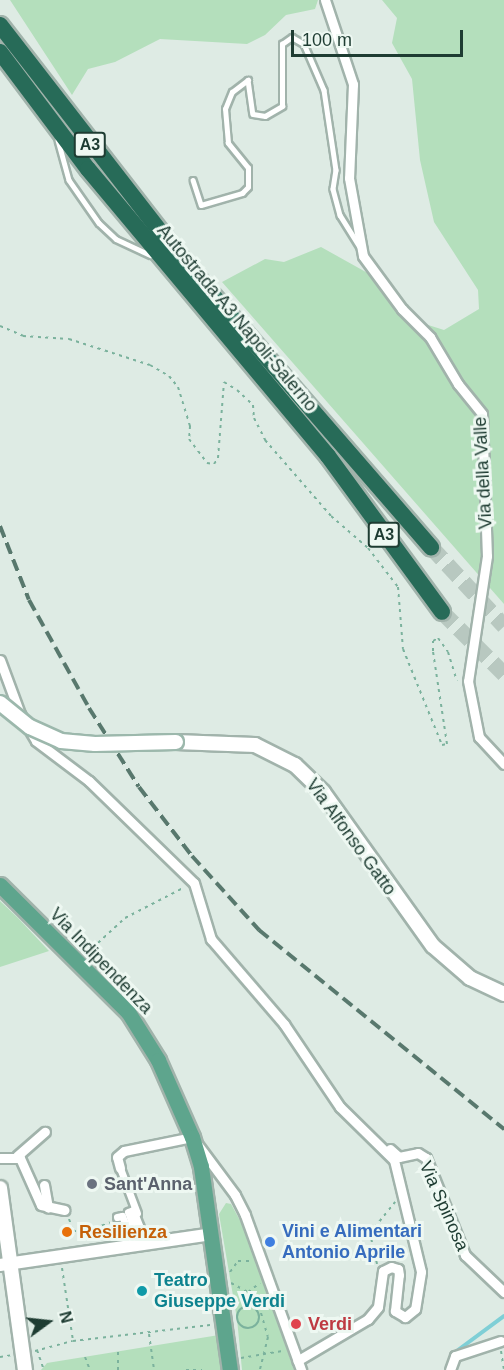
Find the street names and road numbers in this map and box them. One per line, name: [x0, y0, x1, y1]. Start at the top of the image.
road number: A3: [74, 132, 106, 158]
street label: Autostrada A3 Napoli-Salerno: [152, 220, 322, 416]
street label: Via della Valle: [469, 416, 497, 530]
road number: A3: [368, 522, 400, 548]
street label: Via Alfonso Gatto: [301, 774, 401, 900]
street label: Via Indipendenza: [45, 904, 157, 1018]
street label: Via Spinosa: [415, 1158, 473, 1254]

